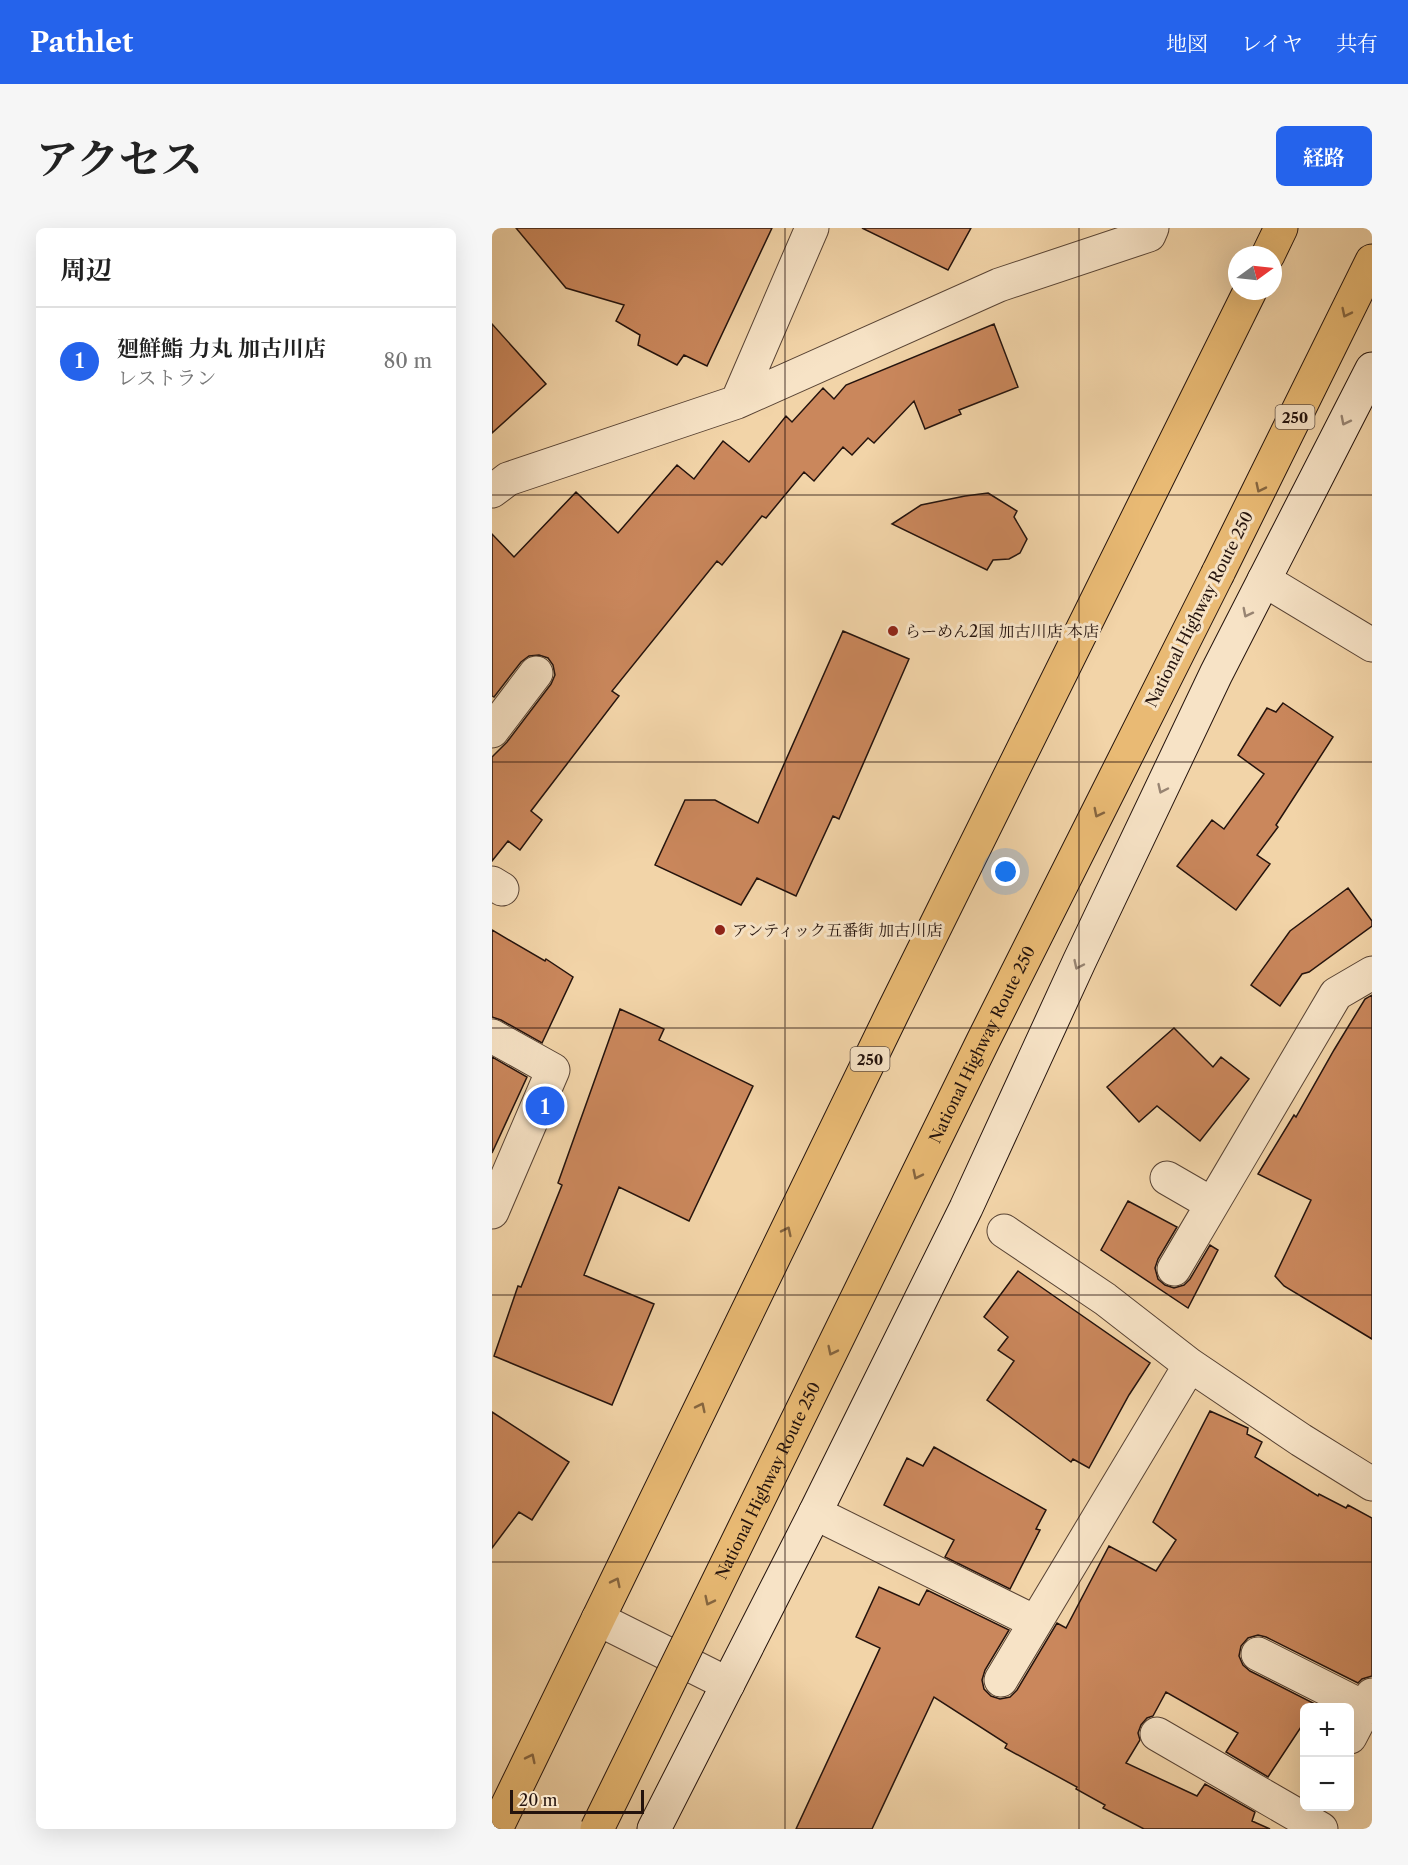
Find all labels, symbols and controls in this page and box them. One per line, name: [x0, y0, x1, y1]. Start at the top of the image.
text: Pathlet: [30, 25, 133, 59]
text: 地図: [1166, 31, 1208, 56]
text: レイヤ: [1241, 31, 1303, 56]
text: 共有: [1336, 31, 1378, 56]
button: 経路: [1276, 126, 1372, 186]
text: アクセス: [36, 133, 203, 185]
north arrow: [1228, 246, 1282, 300]
text: 周辺: [60, 254, 112, 286]
one-way arrow: [1342, 307, 1353, 318]
text: 廻鮮鮨 力丸 加古川店: [117, 335, 326, 362]
text: 1: [75, 349, 84, 373]
text: 80 m: [384, 349, 432, 373]
text: レストラン: [117, 366, 216, 390]
road number: 250: [1276, 405, 1314, 429]
one-way arrow: [1341, 415, 1353, 426]
one-way arrow: [1255, 481, 1267, 492]
street label: National Highway Route 250: [1141, 508, 1257, 710]
one-way arrow: [1243, 607, 1254, 618]
place label: らーめん2国 加古川店 本店: [905, 621, 1099, 641]
marker: らーめん2国 加古川店 本店: [886, 624, 900, 638]
one-way arrow: [1157, 782, 1169, 793]
one-way arrow: [1093, 806, 1105, 817]
your location: [991, 857, 1020, 886]
place label: アンティック五番街 加古川店: [732, 920, 942, 940]
marker: アンティック五番街 加古川店: [713, 923, 727, 937]
street label: National Highway Route 250: [925, 942, 1039, 1146]
one-way arrow: [1073, 958, 1085, 969]
road number: 250: [850, 1047, 890, 1071]
pin: 1: [526, 1084, 564, 1128]
one-way arrow: [913, 1169, 925, 1180]
one-way arrow: [779, 1227, 791, 1238]
one-way arrow: [827, 1344, 839, 1355]
street label: National Highway Route 250: [711, 1378, 825, 1583]
one-way arrow: [694, 1402, 706, 1413]
one-way arrow: [609, 1578, 621, 1589]
one-way arrow: [704, 1595, 716, 1606]
map controls: [1300, 1703, 1354, 1811]
button: +: [1300, 1703, 1354, 1757]
one-way arrow: [523, 1753, 535, 1764]
button: −: [1300, 1757, 1354, 1811]
scale bar: [510, 1787, 644, 1814]
text: 20 m: [519, 1790, 558, 1810]

